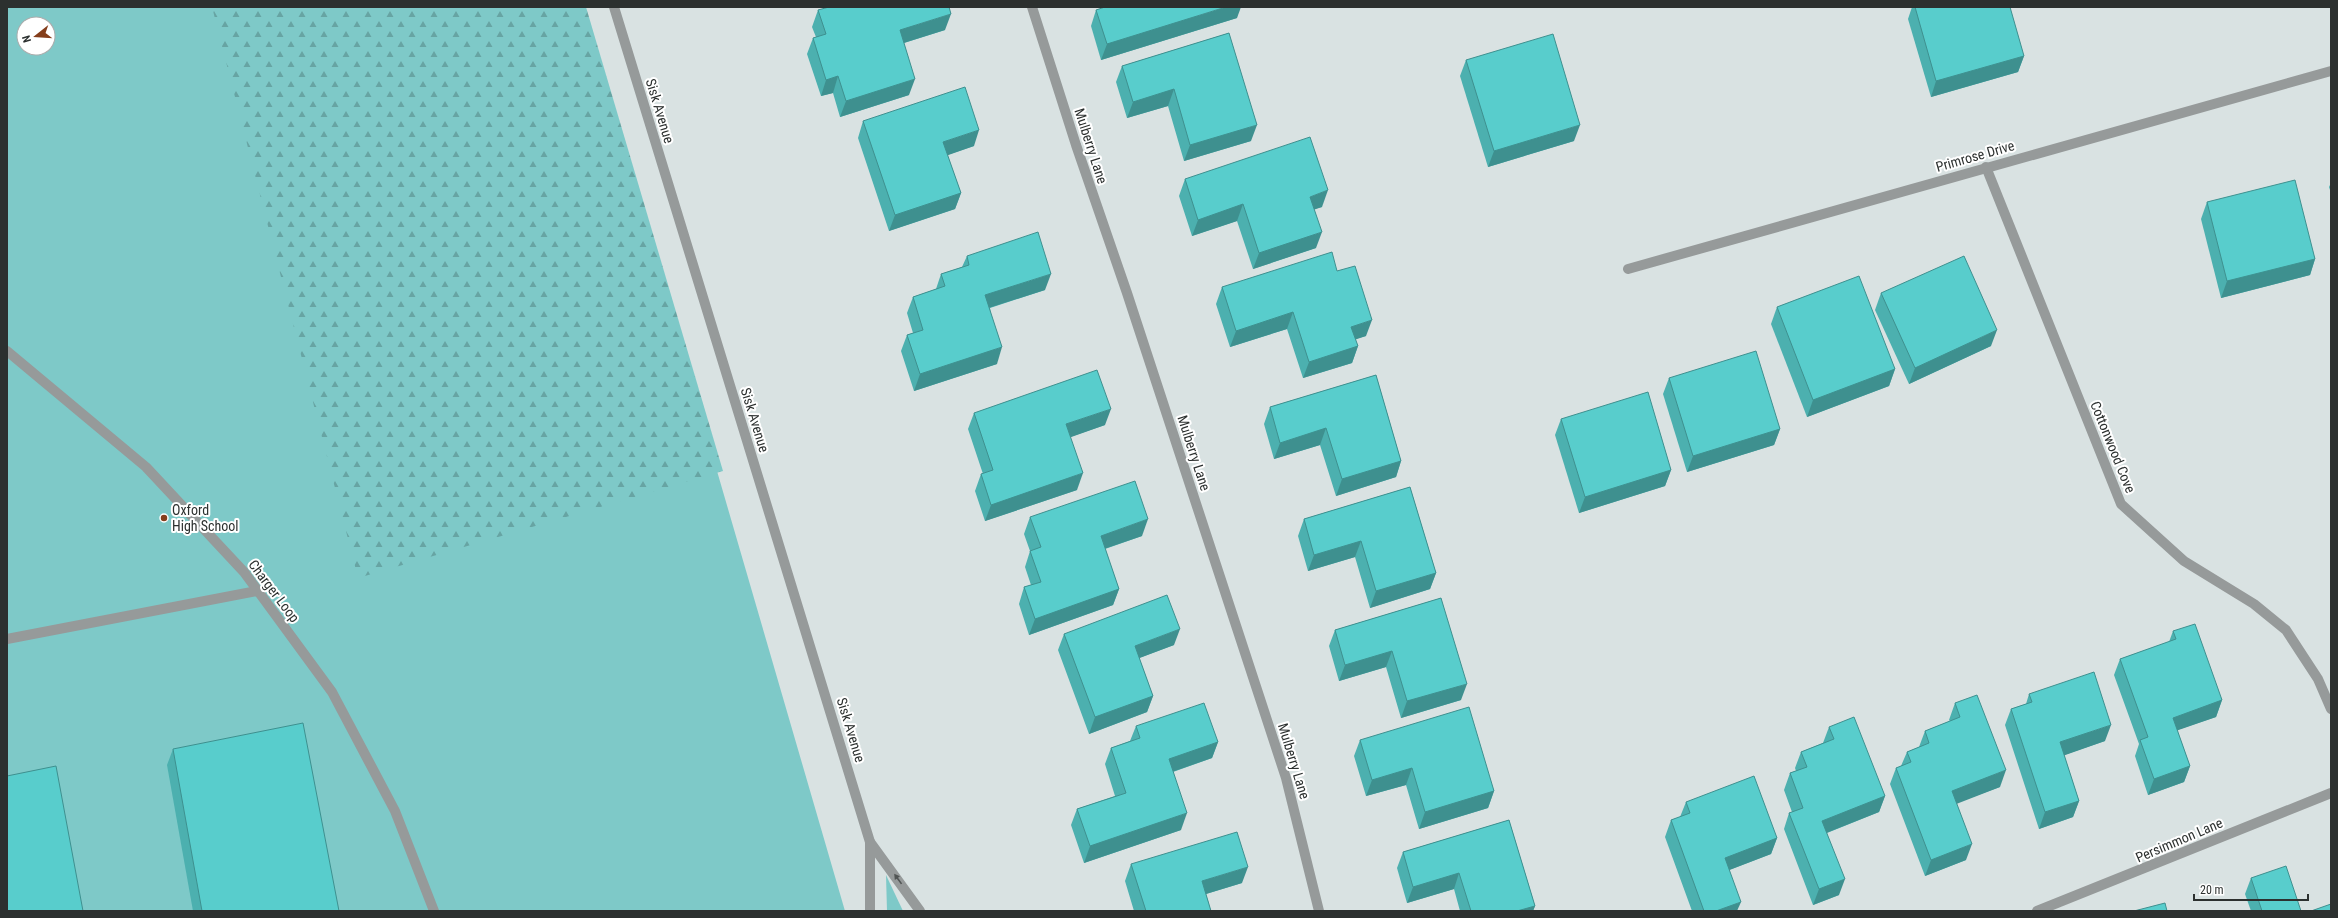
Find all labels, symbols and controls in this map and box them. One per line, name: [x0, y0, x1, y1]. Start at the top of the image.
north arrow: [16, 16, 56, 56]
text: N: [20, 33, 34, 44]
street label: Sisk Avenue: [643, 77, 678, 146]
street label: Mulberry Lane: [1071, 106, 1111, 186]
street label: Primrose Drive: [1934, 137, 2017, 175]
street label: Sisk Avenue: [738, 386, 773, 455]
street label: Cottonwood Cove: [2087, 399, 2139, 496]
street label: Mulberry Lane: [1174, 413, 1214, 493]
place label: Oxford High School: [172, 502, 239, 534]
marker: Oxford High School: [159, 513, 169, 523]
street label: Charger Loop: [245, 557, 303, 625]
street label: Sisk Avenue: [834, 696, 869, 765]
street label: Mulberry Lane: [1275, 721, 1313, 801]
street label: Persimmon Lane: [2133, 814, 2225, 866]
one-way arrow: [893, 874, 902, 885]
scale bar: [2194, 876, 2308, 902]
text: 20 m: [2200, 883, 2224, 897]

